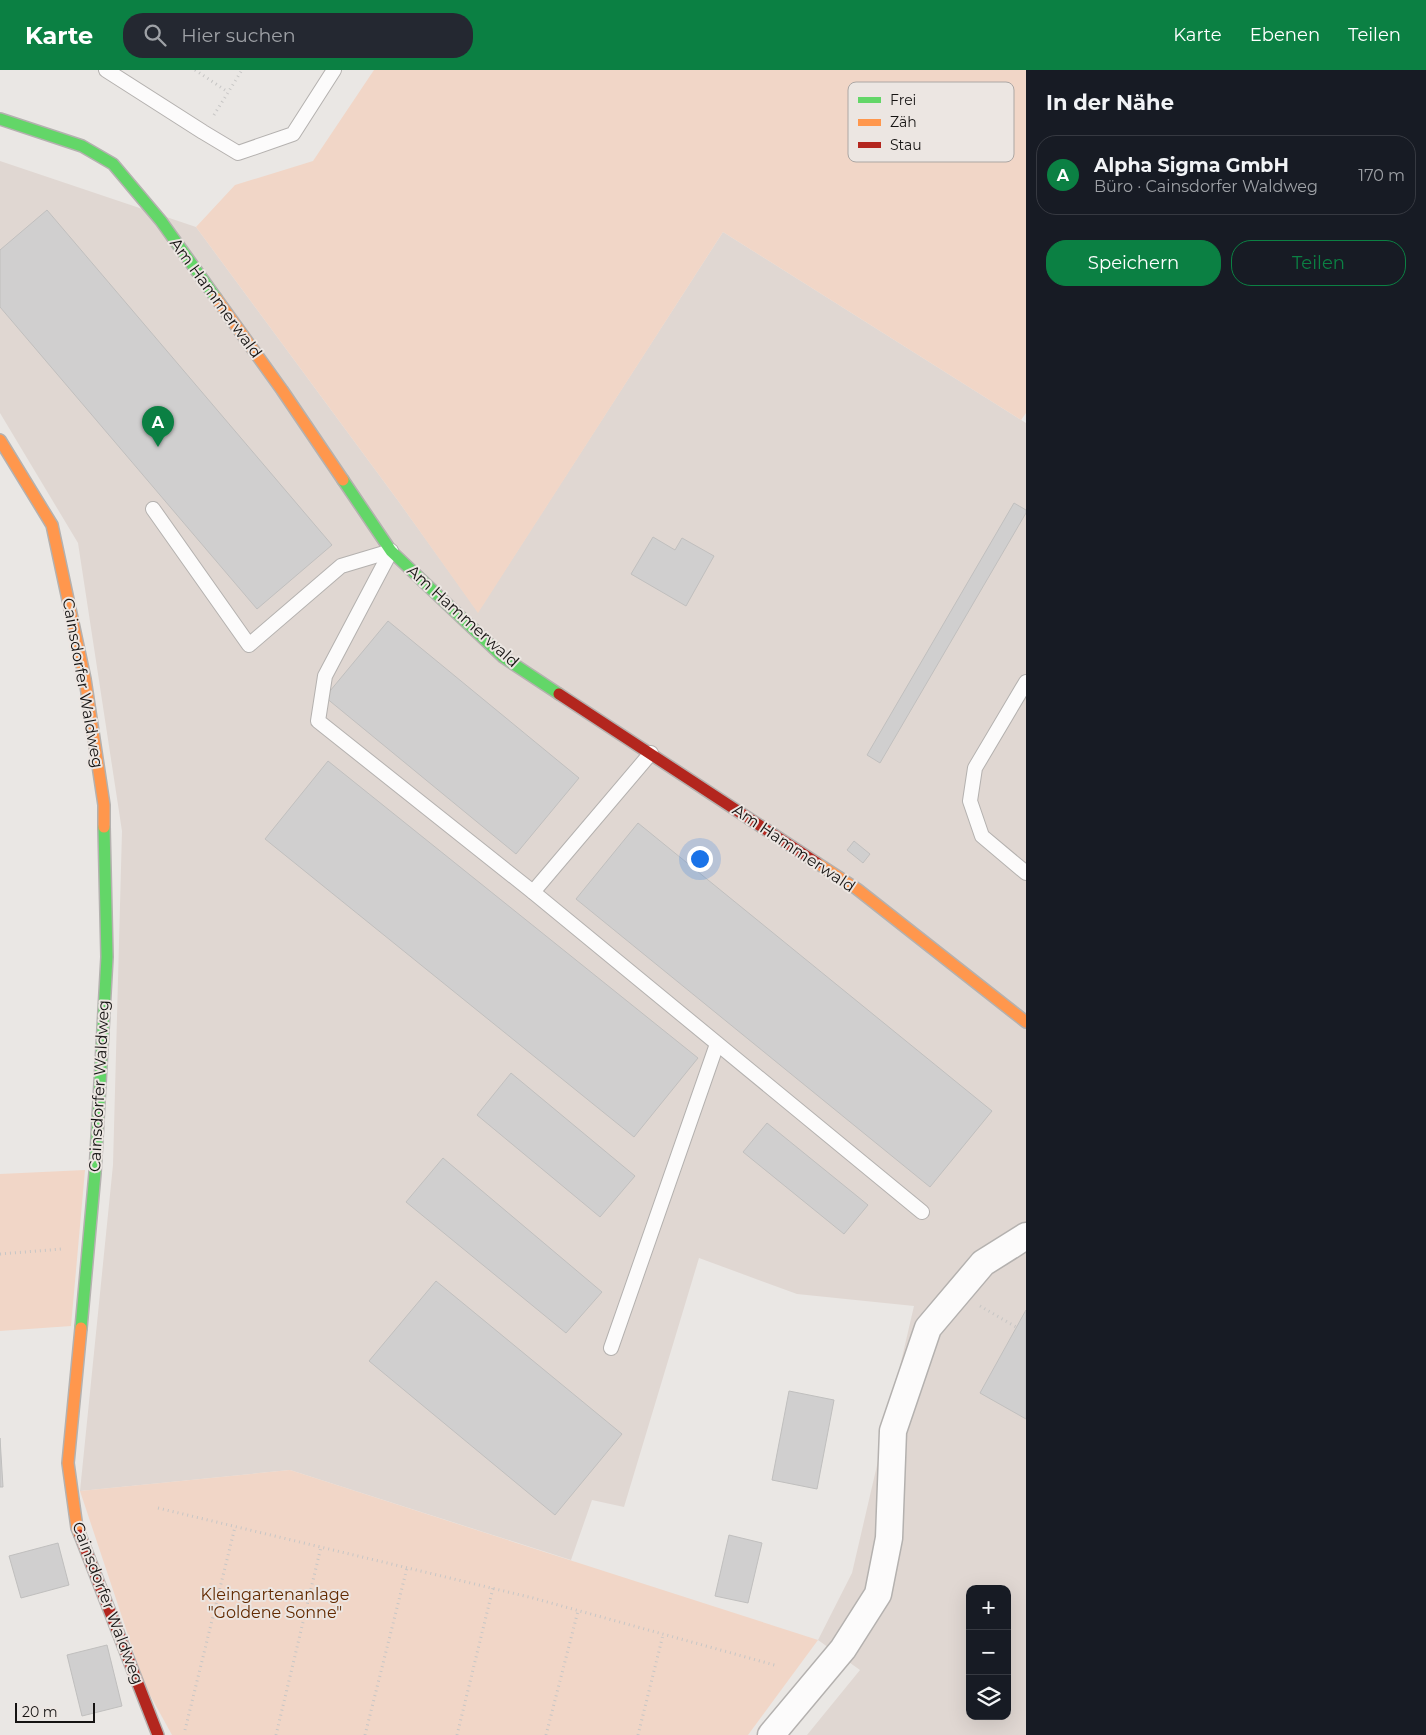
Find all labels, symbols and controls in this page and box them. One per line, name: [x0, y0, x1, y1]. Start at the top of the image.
search box: [123, 13, 473, 58]
text: Karte: [25, 21, 93, 50]
icon: search: [141, 21, 169, 49]
text: Hier suchen: [181, 24, 296, 47]
text: Karte: [1173, 24, 1222, 46]
text: Ebenen: [1250, 24, 1320, 46]
text: Teilen: [1348, 24, 1401, 46]
legend: [848, 82, 1014, 162]
text: In der Nähe: [1046, 90, 1174, 115]
text: Frei: [890, 91, 916, 109]
text: Zäh: [890, 113, 917, 131]
text: Stau: [890, 136, 922, 154]
text: Alpha Sigma GmbH: [1094, 154, 1289, 177]
text: A: [1057, 166, 1069, 185]
text: 170 m: [1358, 166, 1405, 185]
text: Büro · Cainsdorfer Waldweg: [1094, 177, 1318, 196]
street label: Am Hammerwald: [166, 234, 266, 362]
button: Speichern: [1046, 240, 1221, 286]
button: Teilen: [1231, 240, 1406, 286]
pin: A: [142, 406, 174, 447]
street label: Am Hammerwald: [403, 561, 523, 671]
street label: Cainsdorfer Waldweg: [59, 596, 107, 770]
street label: Am Hammerwald: [729, 800, 859, 896]
your location: [687, 846, 713, 872]
street label: Cainsdorfer Waldweg: [85, 999, 113, 1173]
street label: Cainsdorfer Waldweg: [68, 1519, 148, 1687]
park label: Kleingartenanlage "Goldene Sonne": [201, 1585, 349, 1622]
map controls: [966, 1585, 1011, 1720]
button: +: [966, 1585, 1011, 1630]
button: −: [966, 1630, 1011, 1675]
button: layers: [966, 1675, 1011, 1720]
scale bar: [15, 1700, 95, 1723]
text: 20 m: [22, 1703, 58, 1721]

